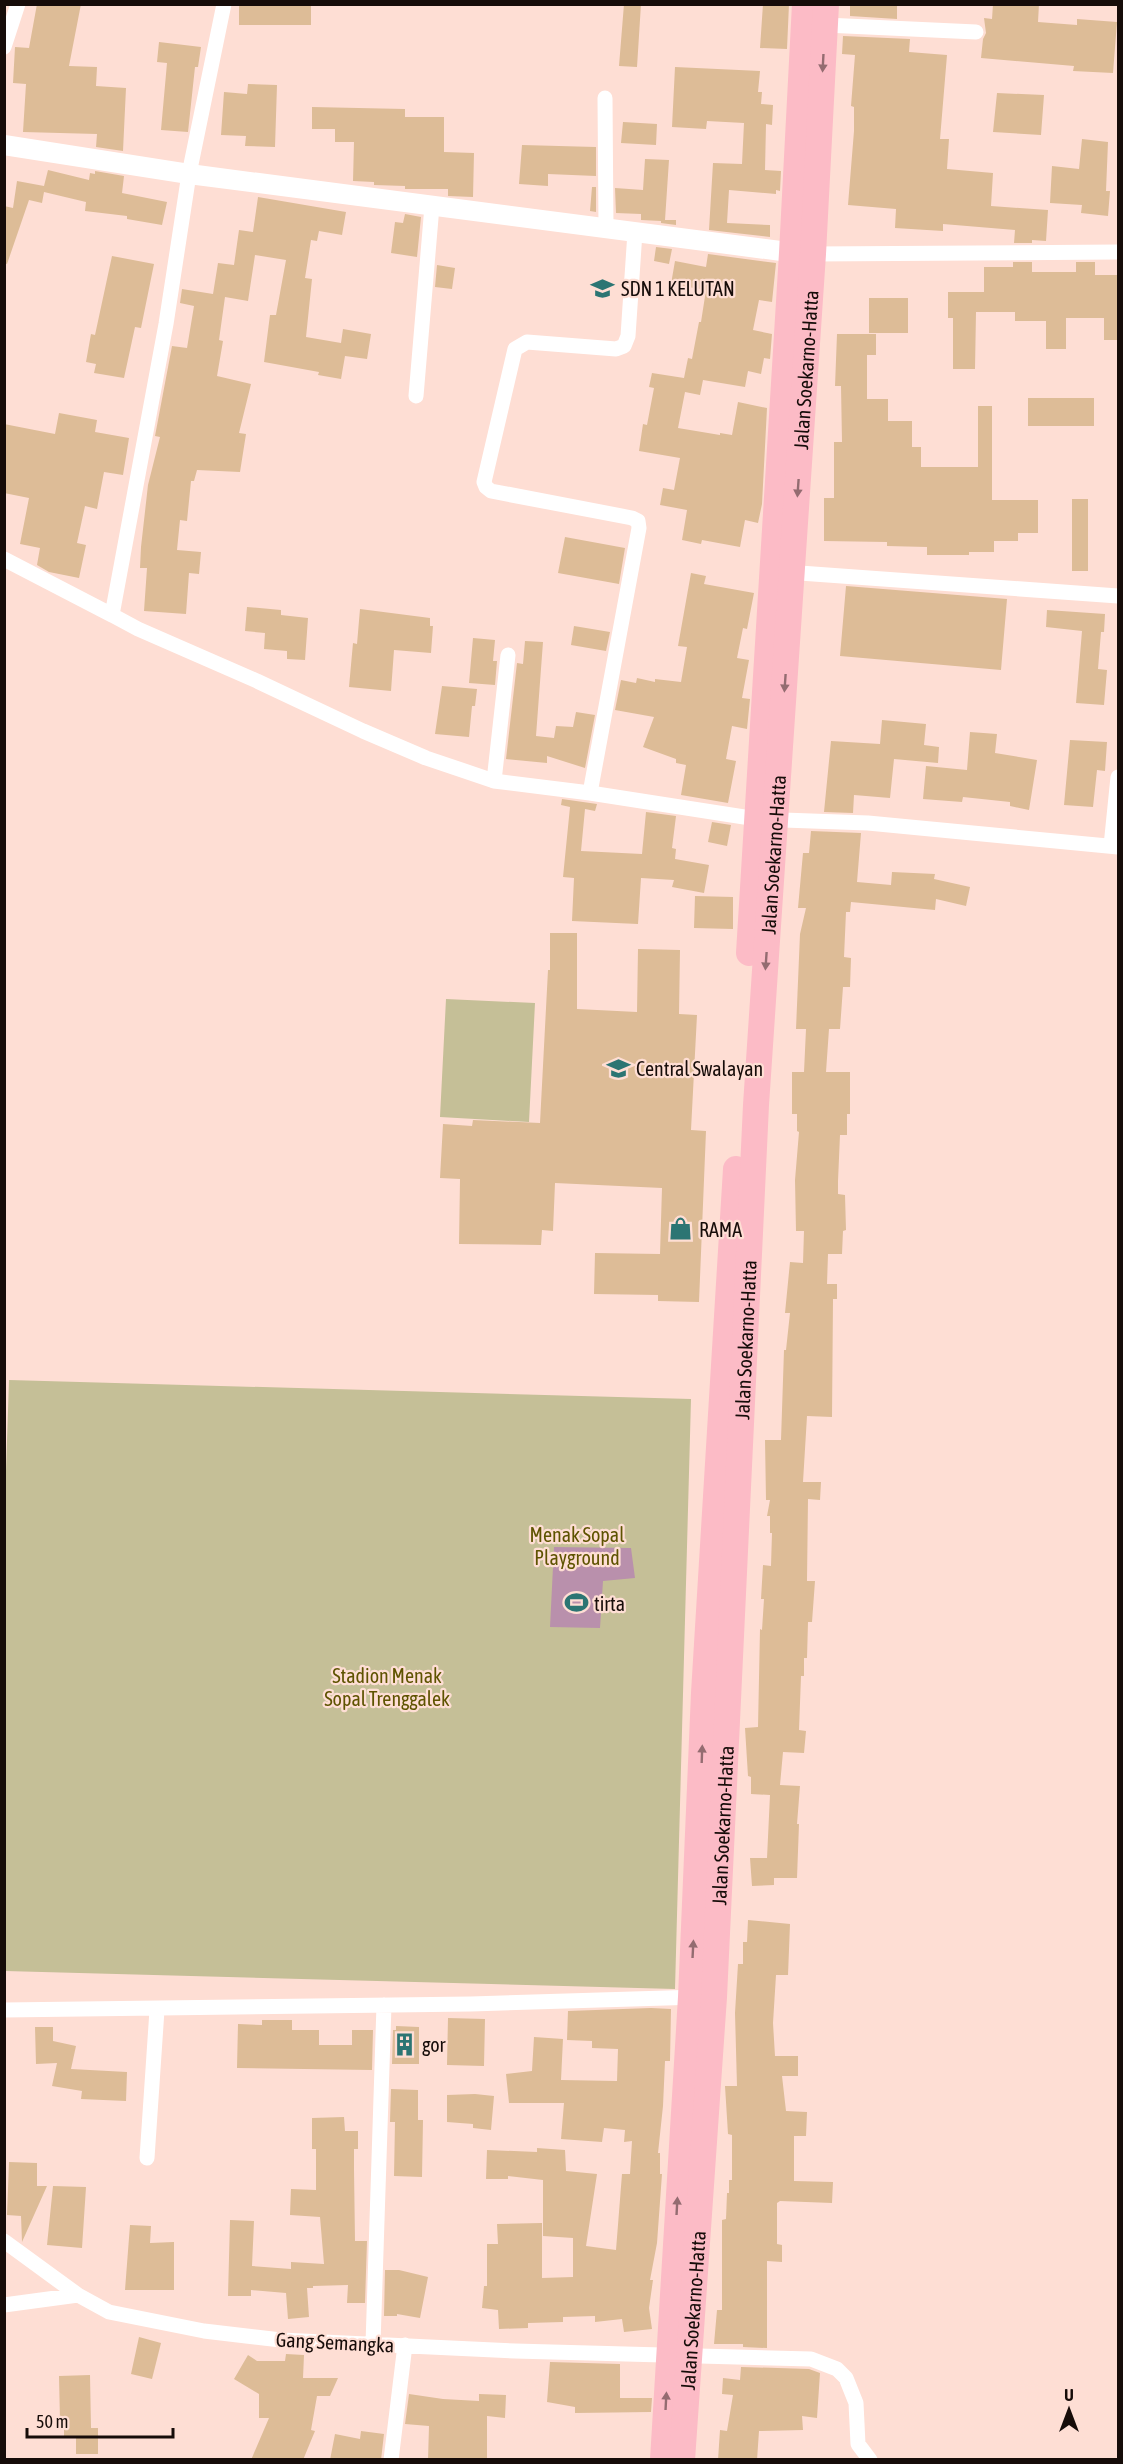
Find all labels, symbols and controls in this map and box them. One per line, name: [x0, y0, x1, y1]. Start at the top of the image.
one-way arrow: [818, 53, 827, 72]
school or university icon: SDN 1 KELUTAN: [590, 275, 616, 301]
place label: SDN 1 KELUTAN: [621, 277, 735, 300]
street label: Jalan Soekarno-Hatta: [788, 289, 822, 450]
one-way arrow: [793, 479, 802, 498]
one-way arrow: [780, 673, 790, 692]
street label: Jalan Soekarno-Hatta: [756, 774, 790, 935]
one-way arrow: [761, 952, 771, 971]
school or university icon: Central Swalayan: [605, 1055, 631, 1081]
place label: Central Swalayan: [636, 1057, 763, 1080]
shop icon: RAMA: [668, 1216, 694, 1242]
place label: RAMA: [699, 1218, 742, 1241]
street label: Jalan Soekarno-Hatta: [730, 1260, 760, 1420]
park label: Menak Sopal Playground: [530, 1523, 625, 1569]
sports icon: tirta: [563, 1590, 589, 1616]
place label: tirta: [594, 1592, 625, 1615]
park label: Stadion Menak Sopal Trenggalek: [324, 1664, 450, 1710]
one-way arrow: [697, 1745, 706, 1764]
street label: Jalan Soekarno-Hatta: [707, 1745, 737, 1906]
one-way arrow: [689, 1939, 698, 1958]
building icon: gor: [391, 2031, 417, 2057]
place label: gor: [422, 2033, 447, 2056]
one-way arrow: [673, 2197, 682, 2216]
street label: Jalan Soekarno-Hatta: [675, 2230, 709, 2391]
street label: Gang Semangka: [275, 2327, 395, 2357]
north arrow: [1039, 2380, 1099, 2440]
text: U: [1064, 2386, 1074, 2404]
one-way arrow: [661, 2392, 671, 2411]
scale bar: [27, 2401, 172, 2439]
text: 50 m: [36, 2411, 68, 2432]

